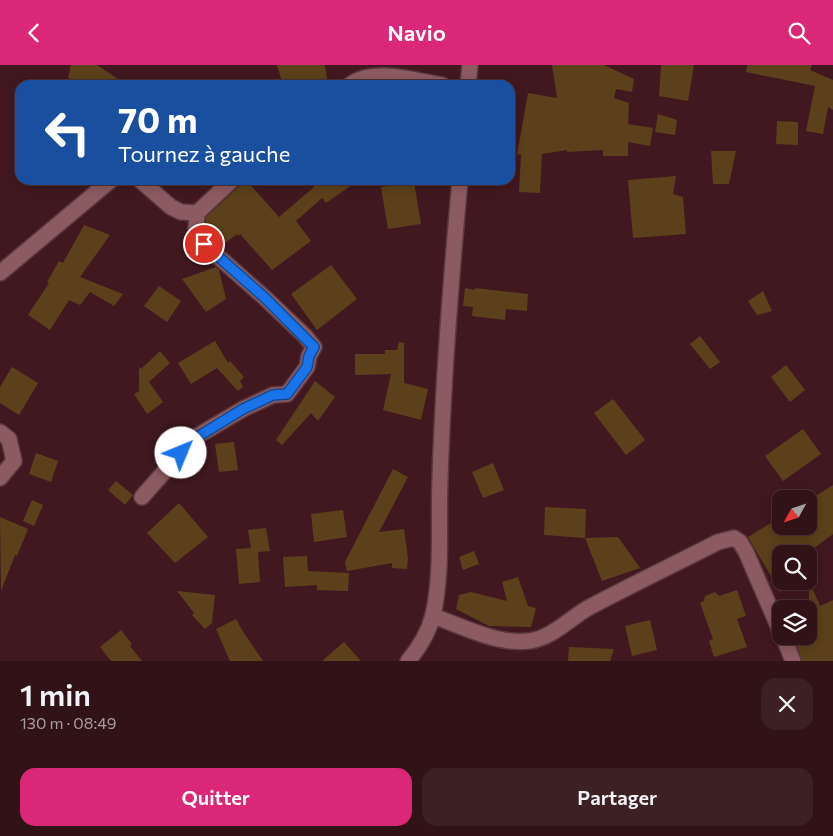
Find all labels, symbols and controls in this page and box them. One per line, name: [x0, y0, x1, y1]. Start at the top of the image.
icon: back: [20, 19, 48, 47]
text: Navio: [387, 19, 446, 46]
icon: search: [785, 19, 813, 47]
text: 70 m: [118, 97, 198, 140]
icon: left: [35, 100, 100, 165]
text: Tournez à gauche: [118, 140, 290, 167]
pin: [183, 223, 225, 265]
icon: arrive: [190, 230, 218, 258]
position arrow: [154, 426, 206, 478]
north arrow: [772, 490, 818, 535]
map controls: [772, 490, 817, 645]
button: search: [772, 545, 817, 590]
button: layers: [772, 600, 817, 645]
text: 1 min: [20, 675, 91, 712]
button: close: [761, 678, 813, 730]
text: 130 m · 08:49: [20, 713, 117, 732]
button: Quitter: [20, 768, 412, 826]
button: Partager: [422, 768, 813, 826]

